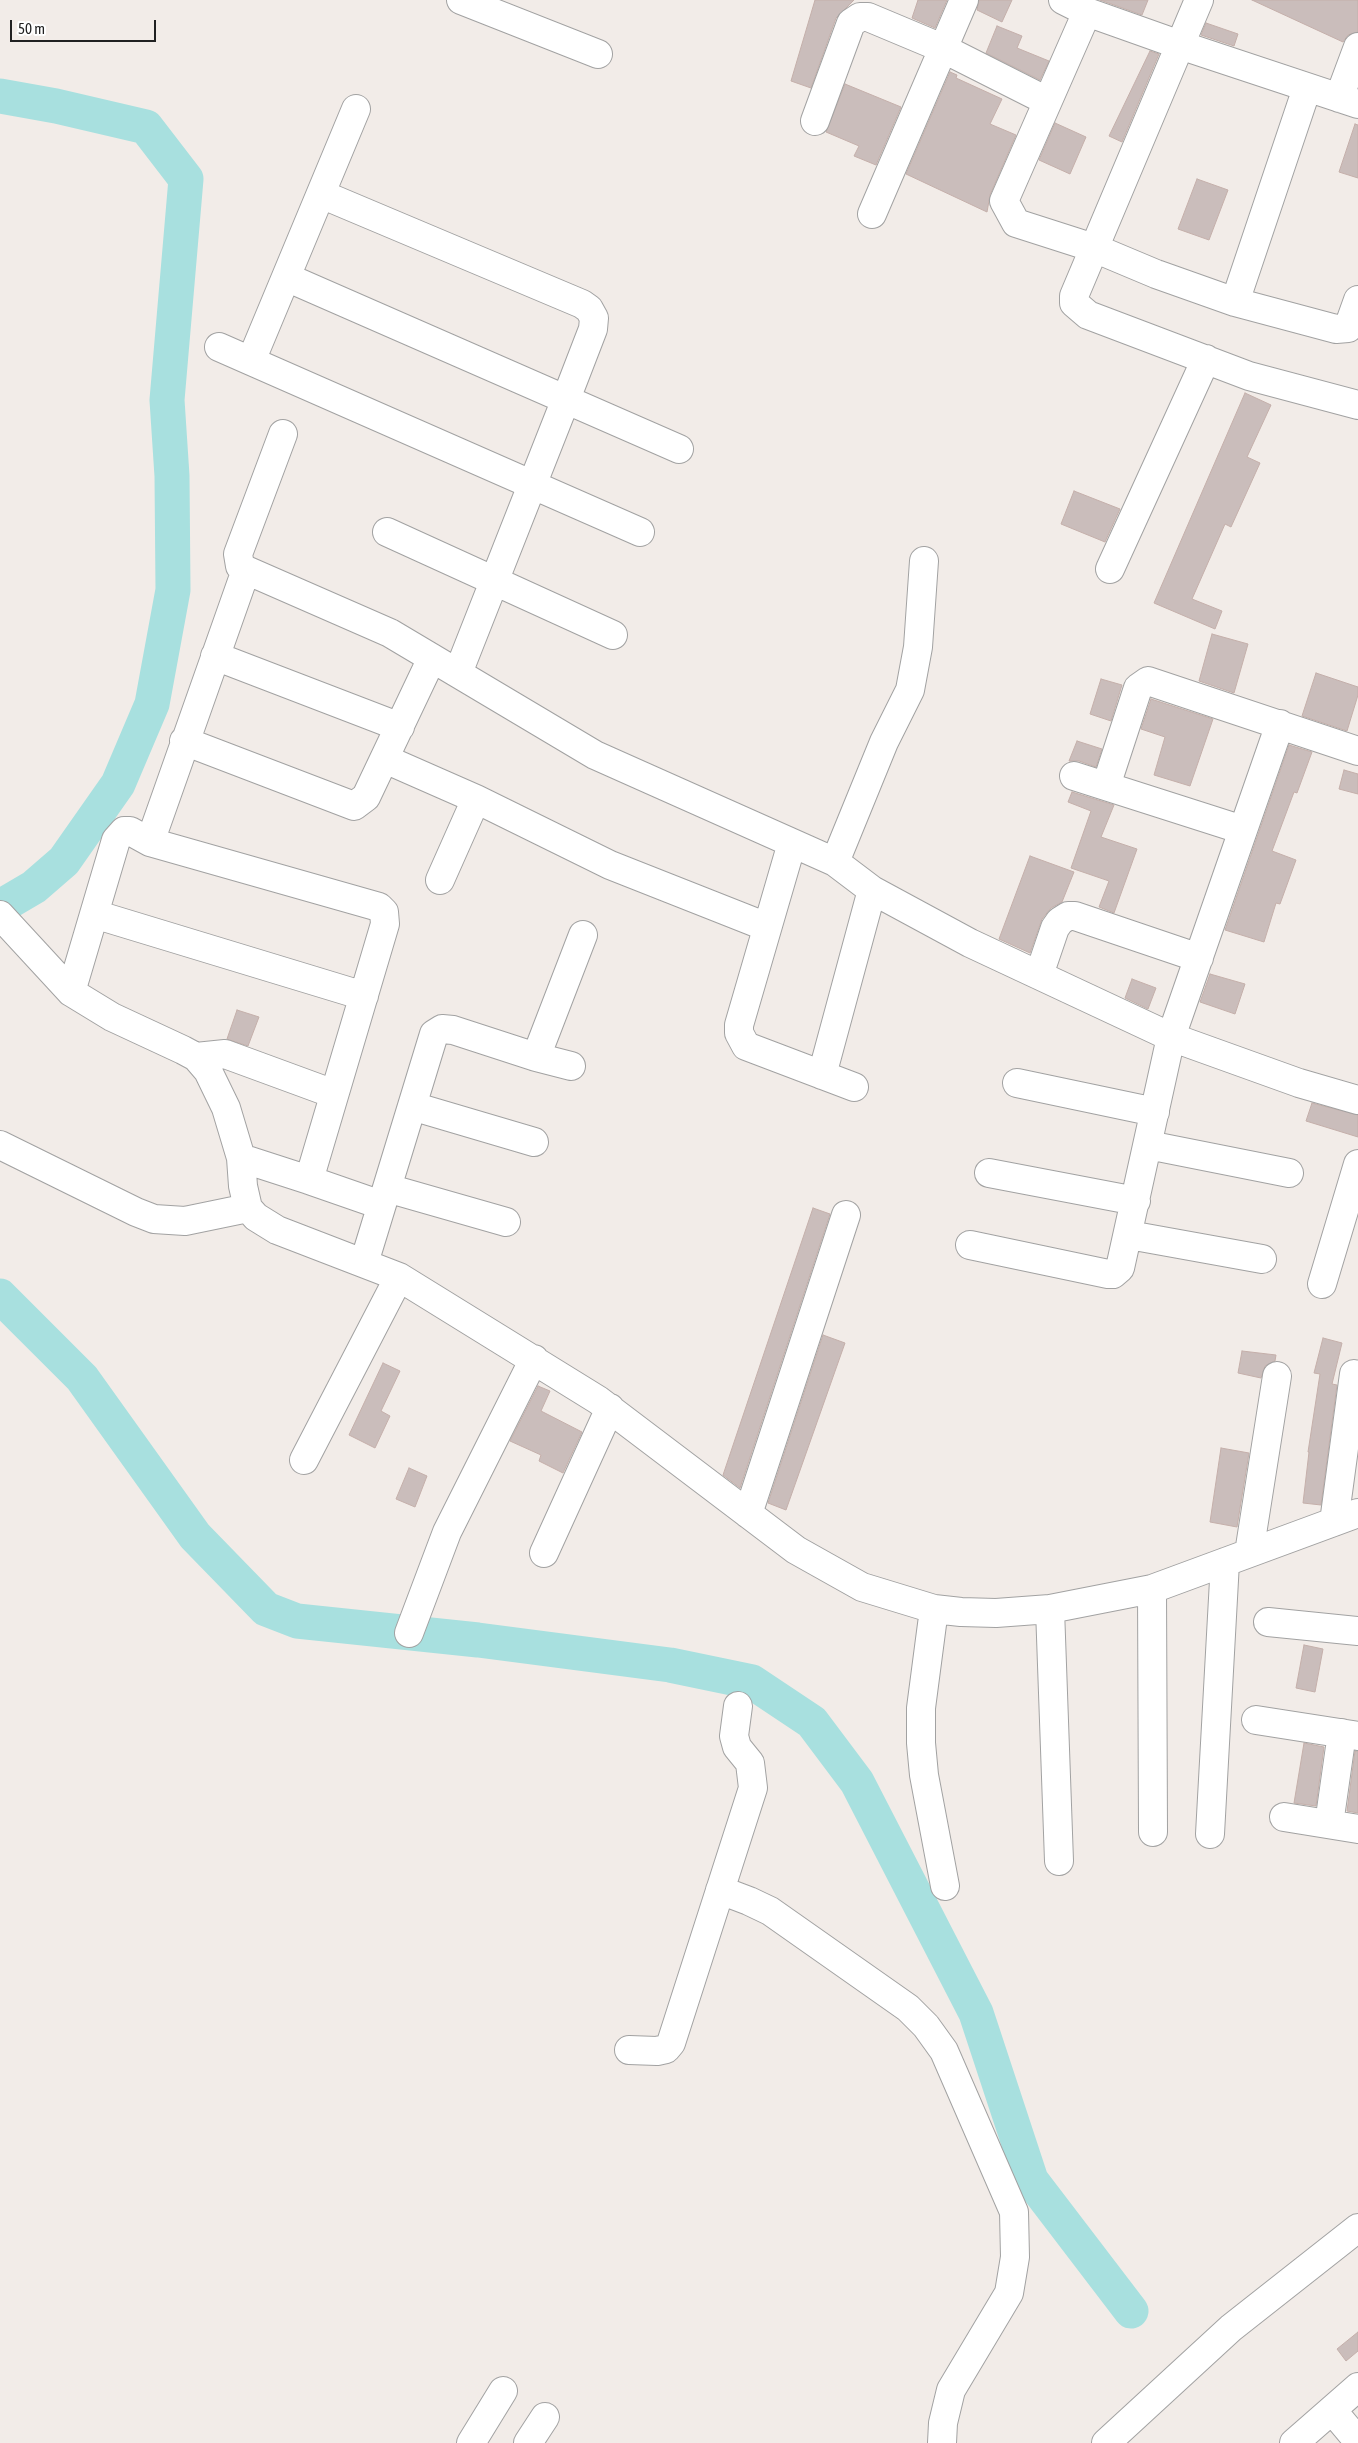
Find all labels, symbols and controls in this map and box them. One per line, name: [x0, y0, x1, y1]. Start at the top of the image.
scale bar: [12, 10, 159, 42]
text: 50 m: [18, 20, 45, 37]

